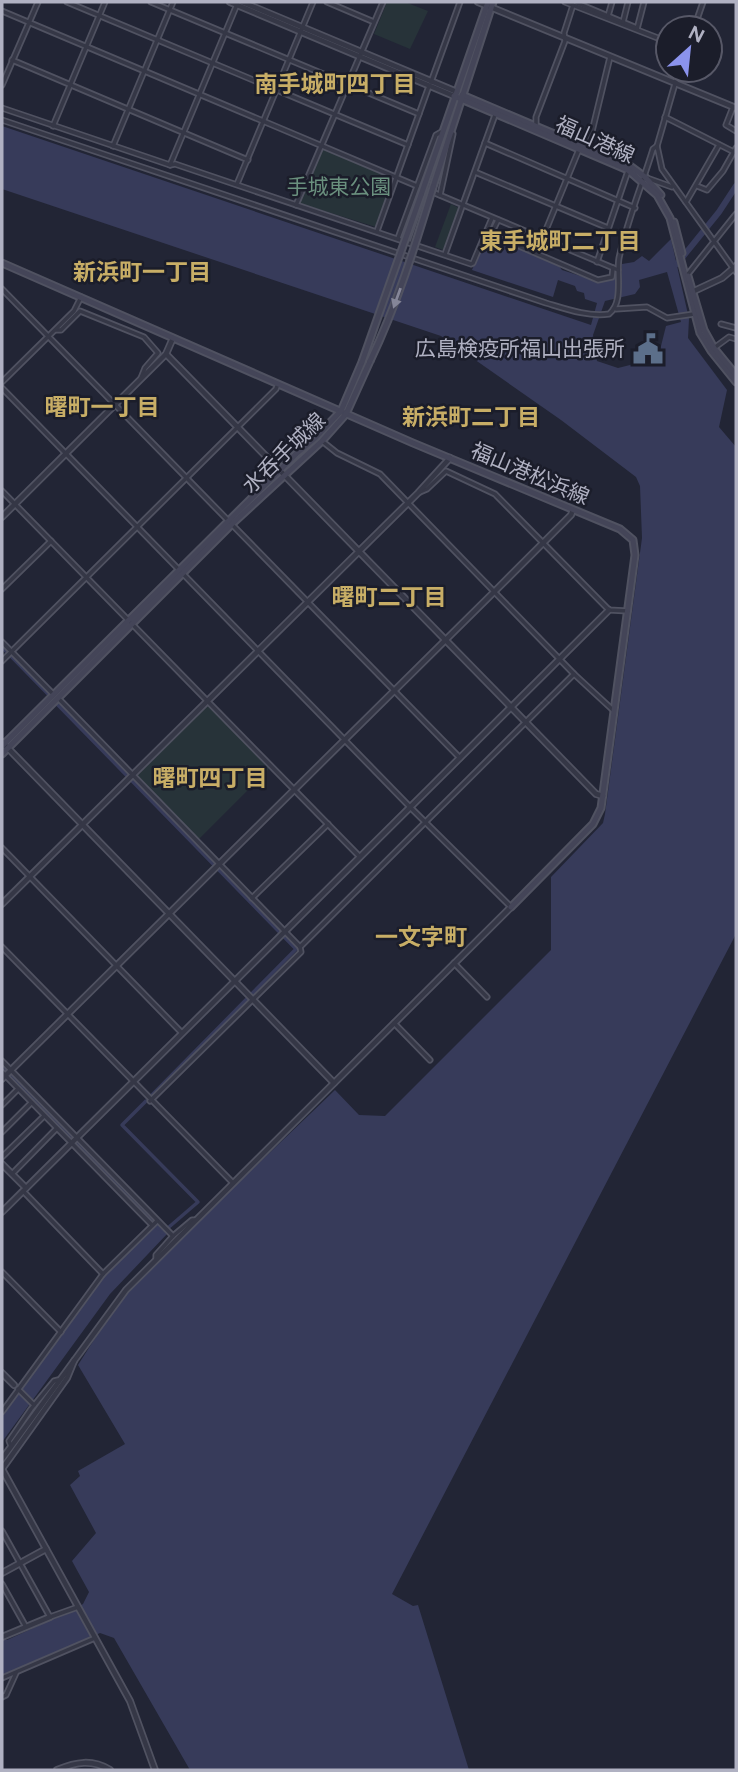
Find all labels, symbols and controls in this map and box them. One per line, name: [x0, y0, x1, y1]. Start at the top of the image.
north arrow: [654, 14, 724, 84]
text: N: [685, 21, 708, 48]
district label: 南手城町四丁目: [255, 70, 416, 98]
street label: 福山港線: [552, 111, 639, 168]
park label: 手城東公園: [287, 174, 392, 199]
district label: 東手城町二丁目: [480, 227, 641, 255]
district label: 新浜町一丁目: [73, 258, 211, 286]
one-way arrow: [391, 288, 402, 309]
public building icon: 広島検疫所福山出張所: [631, 332, 665, 366]
place label: 広島検疫所福山出張所: [415, 336, 625, 361]
district label: 曙町一丁目: [45, 393, 160, 421]
district label: 新浜町二丁目: [402, 403, 540, 431]
street label: 水呑手城線: [237, 407, 330, 498]
street label: 福山港松浜線: [467, 437, 593, 510]
district label: 曙町二丁目: [332, 583, 447, 611]
district label: 曙町四丁目: [153, 764, 268, 792]
district label: 一文字町: [375, 923, 467, 951]

